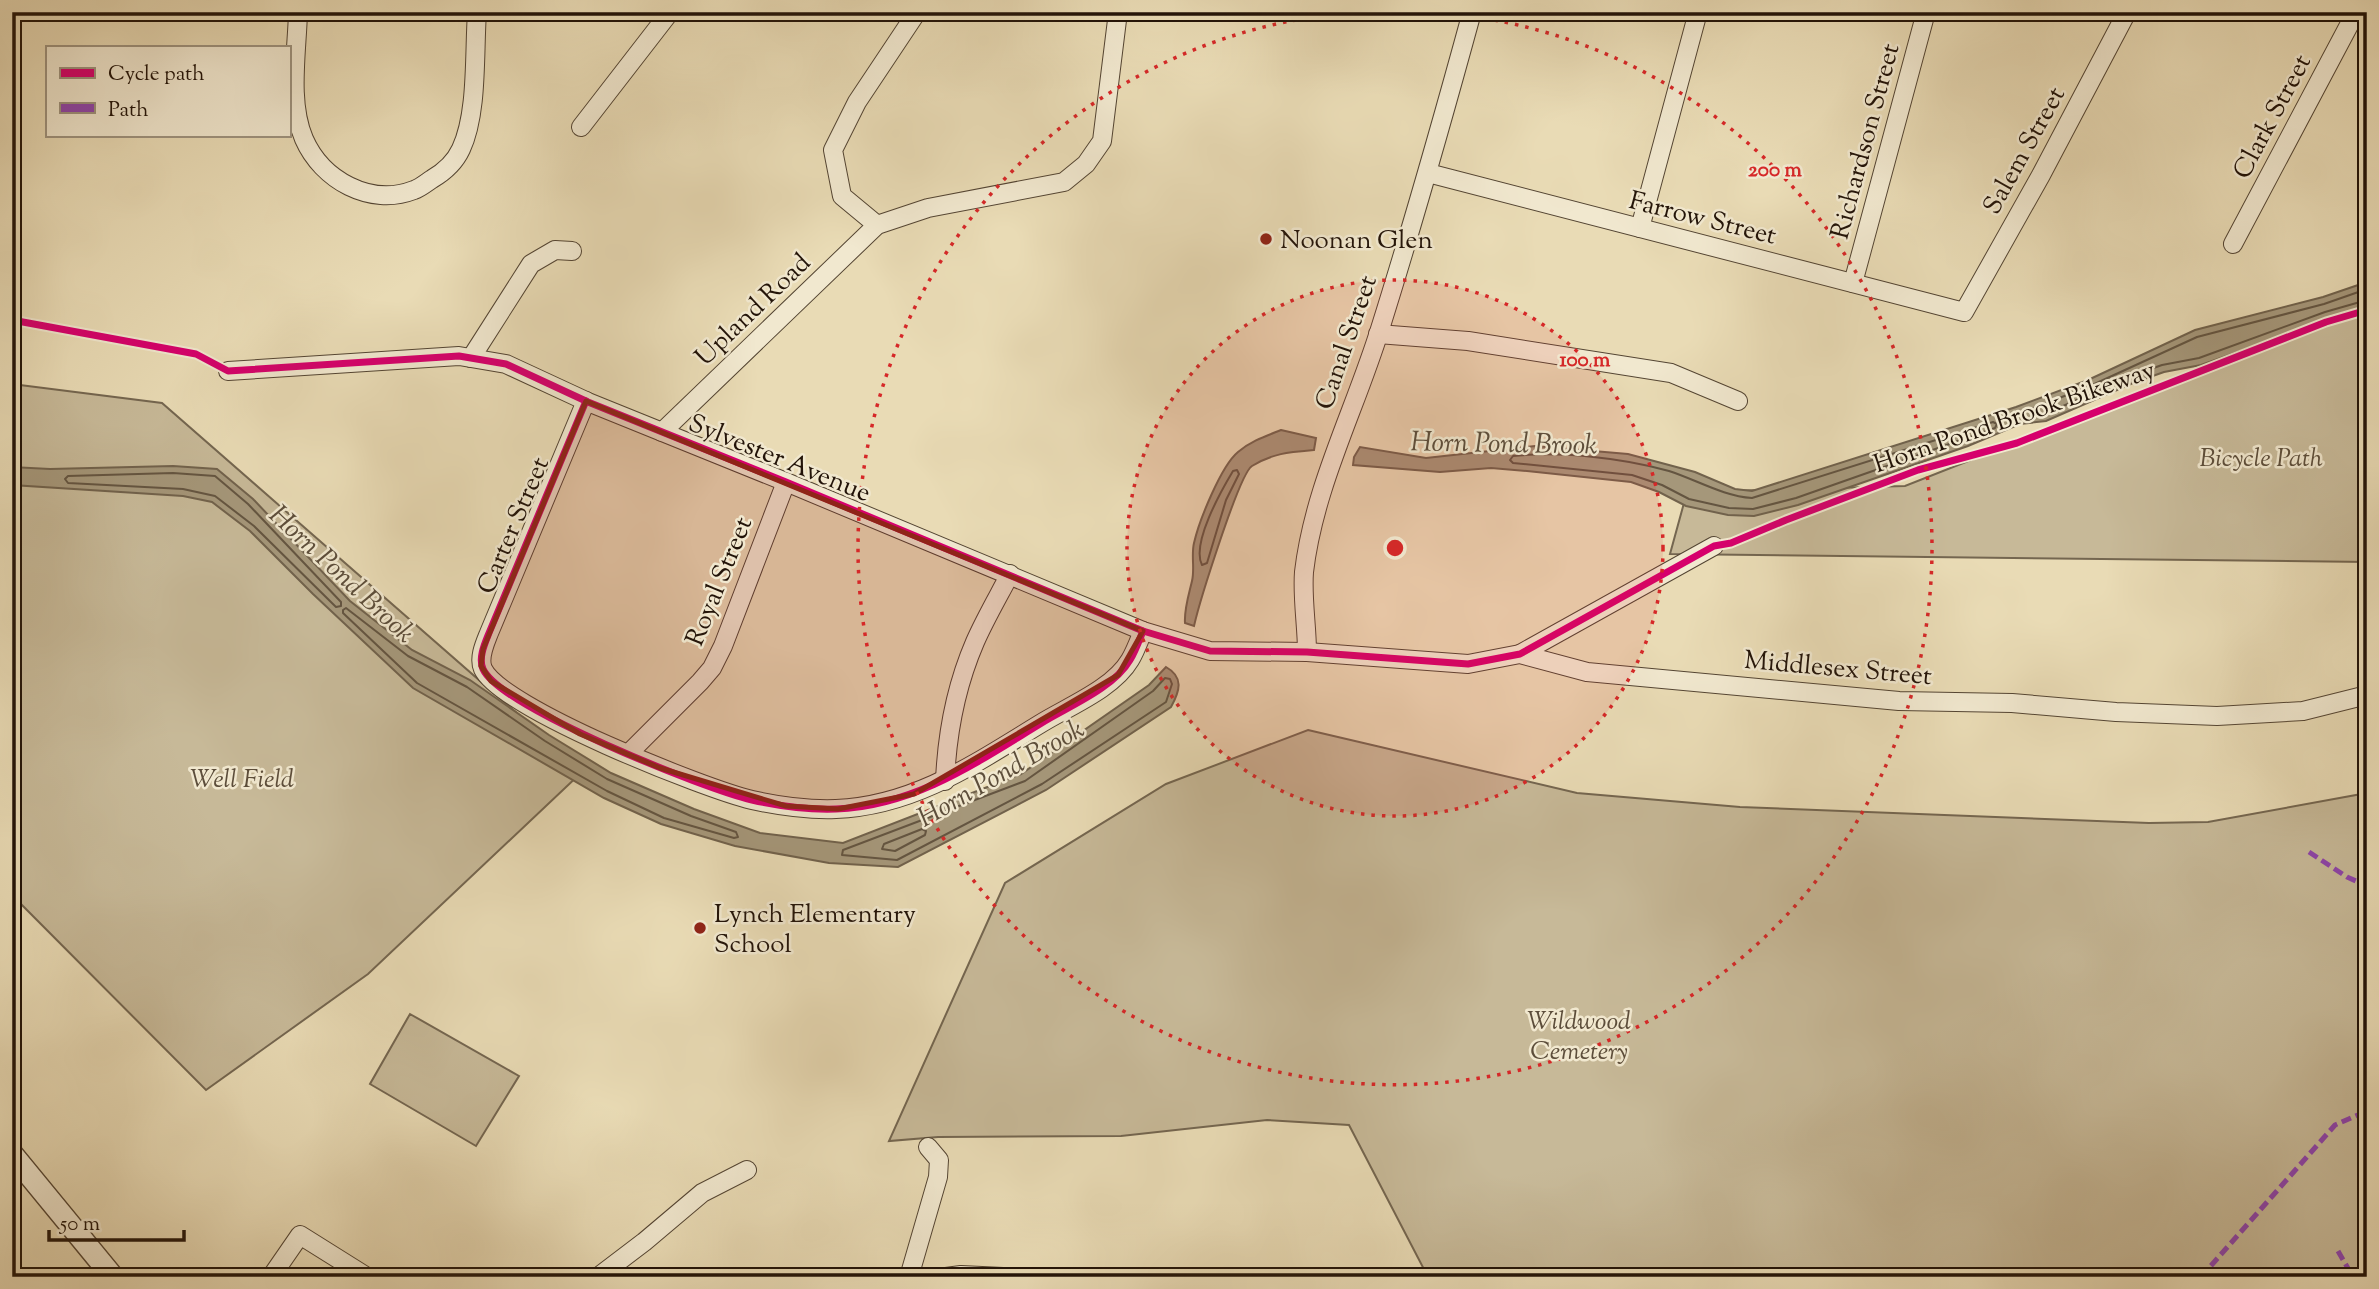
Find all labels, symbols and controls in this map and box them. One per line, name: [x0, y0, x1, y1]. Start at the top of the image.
street label: Richardson Street: [1822, 40, 1910, 244]
legend: [46, 46, 290, 136]
street label: Clark Street: [2225, 48, 2322, 186]
text: Cycle path: [108, 60, 205, 90]
street label: Salem Street: [1975, 81, 2076, 222]
text: Path: [108, 96, 149, 126]
text: 200 m: [1748, 156, 1803, 186]
street label: Farrow Street: [1625, 183, 1780, 256]
place label: Noonan Glen: [1280, 223, 1433, 260]
marker: Noonan Glen: [1258, 231, 1274, 247]
street label: Upland Road: [687, 246, 820, 376]
street label: Canal Street: [1307, 271, 1388, 415]
text: 100 m: [1560, 346, 1611, 376]
street label: Horn Pond Brook Bikeway: [1869, 353, 2161, 484]
street label: Sylvester Avenue: [682, 406, 876, 513]
water label: Horn Pond Brook: [1410, 423, 1598, 467]
park label: Bicycle Path: [2199, 441, 2323, 478]
street label: Carter Street: [469, 452, 560, 600]
water label: Horn Pond Brook: [259, 497, 423, 654]
street label: Royal Street: [678, 512, 763, 652]
centre of rings: [1383, 536, 1407, 560]
street label: Middlesex Street: [1742, 643, 1933, 696]
water label: Horn Pond Brook: [911, 710, 1093, 839]
park label: Well Field: [190, 762, 294, 799]
place label: Lynch Elementary School: [714, 897, 916, 964]
marker: Lynch Elementary School: [692, 920, 708, 936]
park label: Wildwood Cemetery: [1527, 1004, 1631, 1071]
scale bar: [49, 1198, 184, 1242]
text: 50 m: [59, 1210, 100, 1240]

